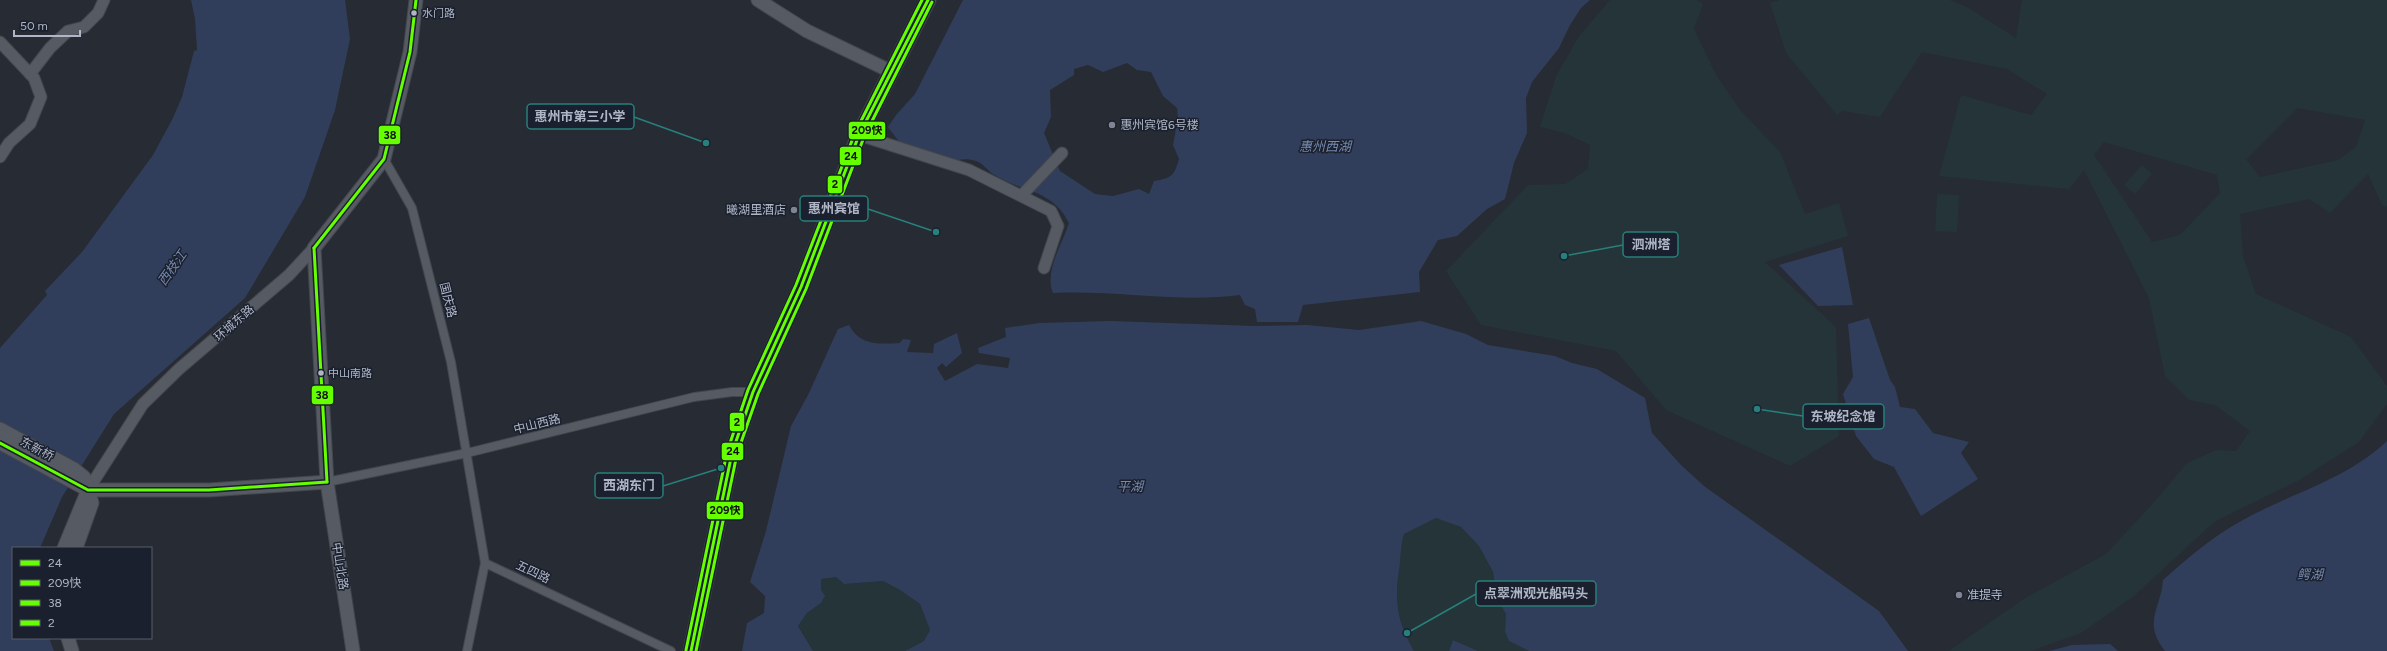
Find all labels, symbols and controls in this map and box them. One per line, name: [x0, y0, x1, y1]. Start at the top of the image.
place label: 水门路: [422, 7, 455, 20]
marker: 水门路: [409, 8, 419, 18]
scale bar: [14, 12, 80, 38]
text: 50 m: [20, 19, 48, 33]
callout: 惠州市第三小学: [527, 104, 634, 129]
text: 惠州市第三小学: [534, 109, 626, 124]
place label: 惠州宾馆6号楼: [1120, 118, 1199, 132]
marker: 惠州宾馆6号楼: [1107, 120, 1117, 130]
line badge: 209快: [848, 121, 886, 140]
text: 209快: [852, 124, 882, 137]
line badge: 38: [378, 125, 401, 145]
text: 38: [384, 129, 397, 142]
water label: 惠州西湖: [1299, 139, 1353, 154]
line badge: 24: [839, 146, 862, 166]
text: 24: [844, 150, 858, 163]
line badge: 2: [827, 175, 843, 194]
text: 2: [832, 178, 838, 191]
callout: 惠州宾馆: [800, 196, 868, 221]
text: 惠州宾馆: [808, 201, 860, 216]
place label: 曦湖里酒店: [726, 203, 786, 217]
marker: 曦湖里酒店: [789, 205, 799, 215]
callout: 泗洲塔: [1623, 232, 1678, 257]
text: 泗洲塔: [1631, 237, 1671, 252]
water label: 西枝江: [155, 246, 190, 288]
street label: 国庆路: [437, 281, 459, 319]
street label: 环城东路: [211, 302, 257, 344]
place label: 中山南路: [328, 367, 372, 380]
marker: 中山南路: [316, 368, 326, 378]
line badge: 38: [311, 385, 334, 405]
text: 38: [316, 389, 329, 402]
callout: 东坡纪念馆: [1803, 404, 1884, 429]
text: 东坡纪念馆: [1810, 409, 1876, 424]
street label: 中山西路: [512, 411, 562, 437]
line badge: 2: [729, 412, 745, 432]
text: 2: [734, 416, 740, 429]
street label: 东新桥: [18, 434, 56, 464]
line badge: 24: [721, 442, 744, 461]
text: 24: [726, 445, 740, 458]
callout: 西湖东门: [595, 473, 663, 498]
text: 西湖东门: [603, 478, 655, 493]
water label: 平湖: [1117, 479, 1145, 494]
line badge: 209快: [706, 501, 744, 520]
text: 209快: [710, 504, 740, 517]
street label: 中山北路: [329, 541, 351, 591]
legend: [12, 547, 152, 639]
text: 24: [48, 556, 63, 570]
street label: 五四路: [514, 558, 552, 586]
water label: 鳄湖: [2297, 567, 2325, 582]
text: 209快: [48, 576, 81, 590]
callout: 点翠洲观光船码头: [1476, 581, 1596, 606]
text: 点翠洲观光船码头: [1484, 586, 1588, 601]
place label: 准提寺: [1967, 588, 2003, 602]
marker: 准提寺: [1954, 590, 1964, 600]
text: 38: [48, 596, 62, 610]
text: 2: [48, 616, 55, 630]

